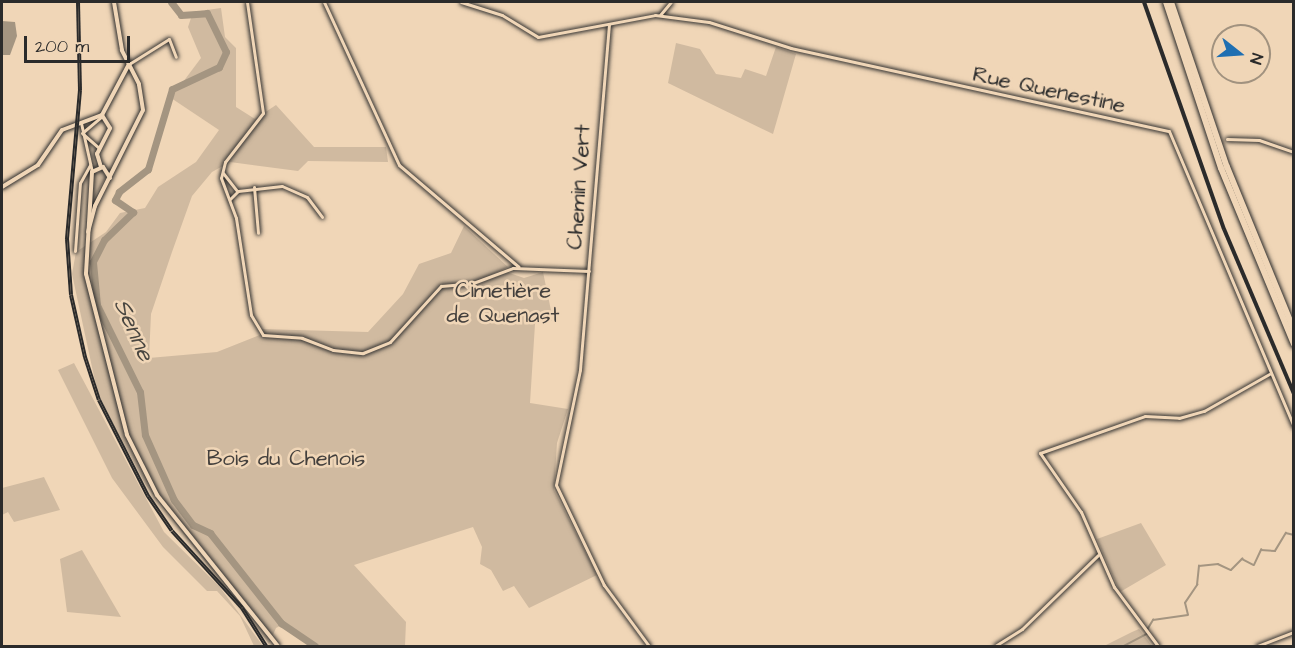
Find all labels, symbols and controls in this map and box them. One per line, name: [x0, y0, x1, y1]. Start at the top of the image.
scale bar: [27, 24, 134, 62]
north arrow: [1211, 24, 1271, 84]
text: 200 m: [35, 34, 89, 59]
text: N: [1244, 51, 1268, 67]
street label: Rue Quenestine: [970, 61, 1128, 119]
street label: Chemin Vert: [561, 124, 597, 250]
park label: Cimetière de Quenast: [447, 277, 559, 328]
water label: Senne: [107, 294, 159, 366]
park label: Bois du Chenois: [207, 446, 365, 472]

